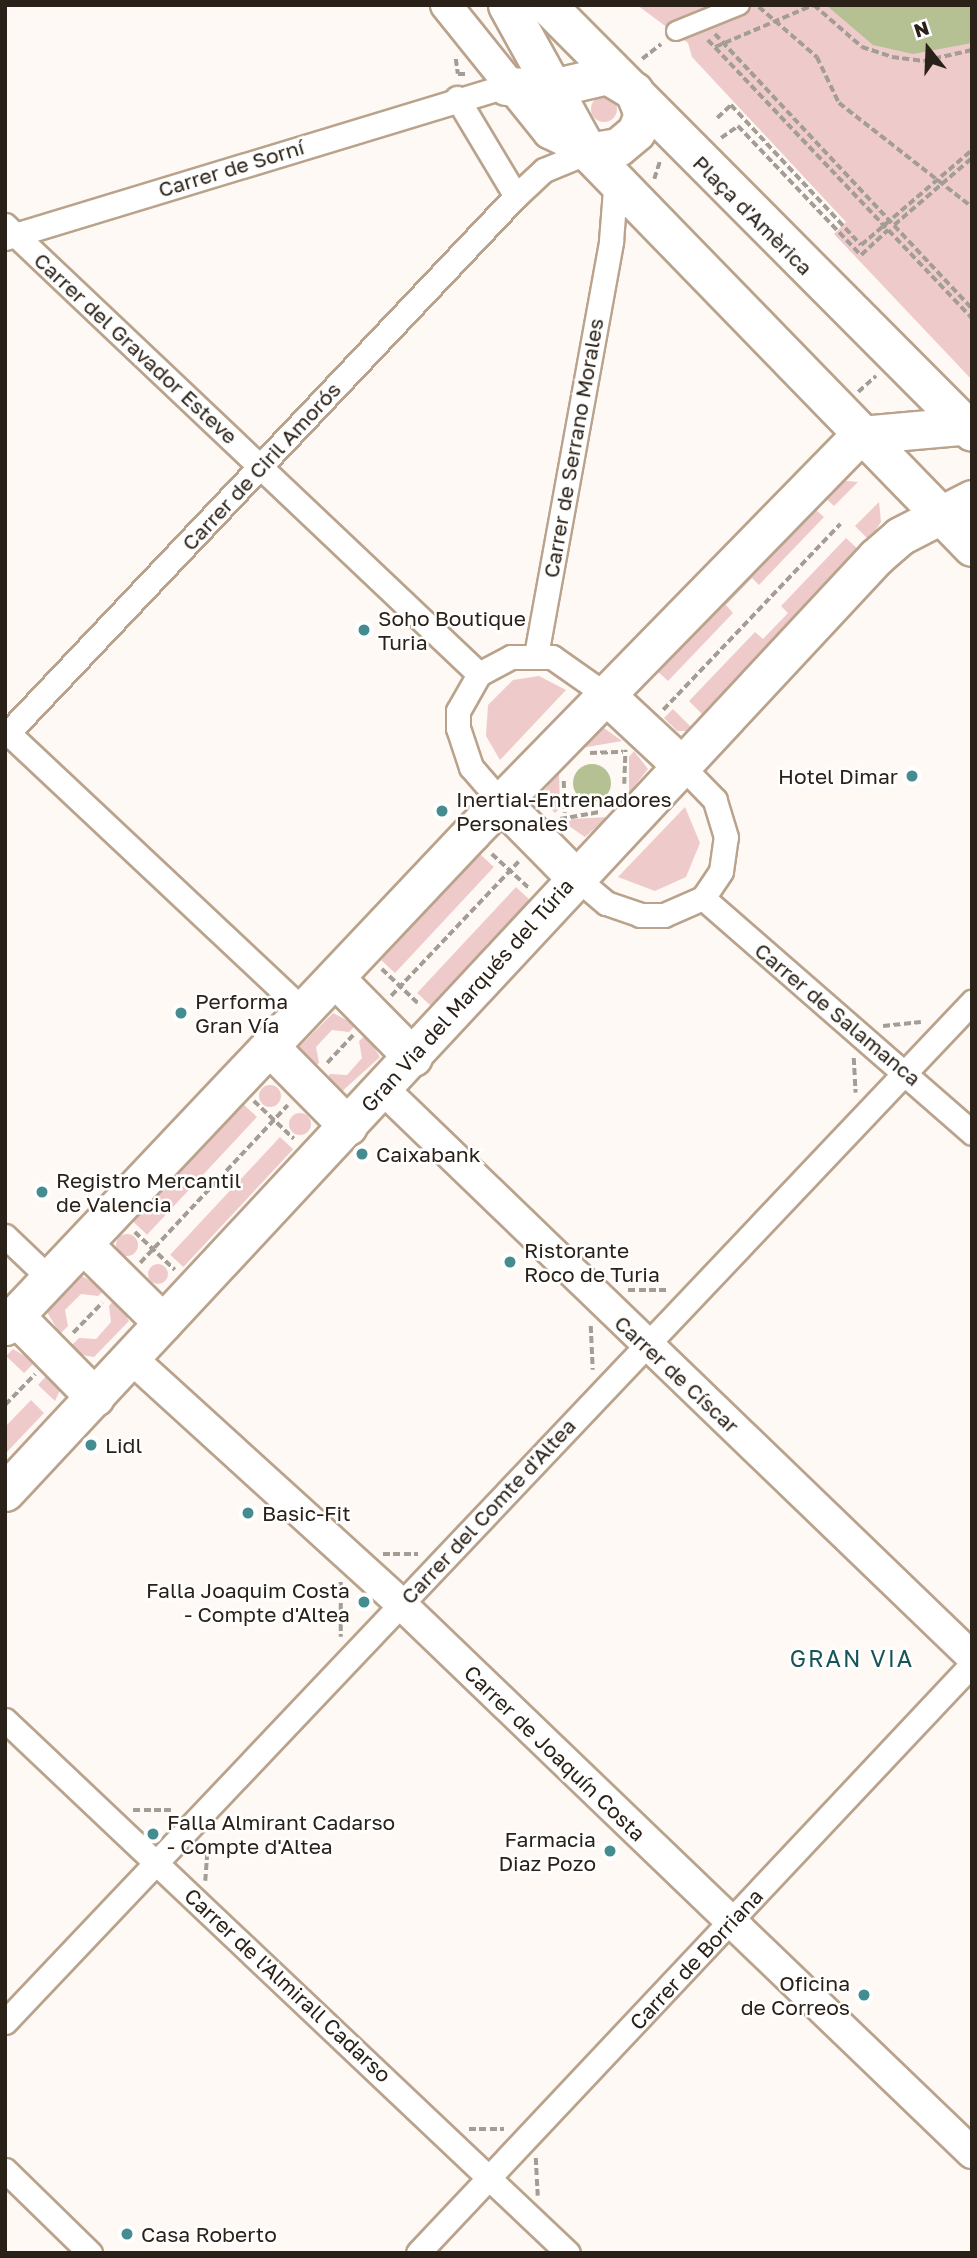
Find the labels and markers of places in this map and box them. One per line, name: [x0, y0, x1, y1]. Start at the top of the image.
place label: Soho Boutique Turia: [378, 605, 526, 655]
marker: Soho Boutique Turia: [356, 622, 372, 638]
place label: Hotel Dimar: [778, 763, 898, 789]
marker: Hotel Dimar: [904, 768, 920, 784]
place label: Inertial-Entrenadores Personales: [456, 786, 672, 836]
marker: Inertial-Entrenadores Personales: [434, 803, 450, 819]
place label: Performa Gran Vía: [195, 988, 288, 1038]
marker: Performa Gran Vía: [173, 1005, 189, 1021]
place label: Caixabank: [376, 1141, 481, 1167]
marker: Caixabank: [354, 1146, 370, 1162]
place label: Registro Mercantil de Valencia: [56, 1167, 241, 1217]
marker: Registro Mercantil de Valencia: [34, 1184, 50, 1200]
place label: Ristorante Roco de Turia: [524, 1237, 660, 1287]
marker: Ristorante Roco de Turia: [502, 1254, 518, 1270]
place label: Lidl: [105, 1432, 142, 1458]
marker: Lidl: [83, 1437, 99, 1453]
place label: Basic-Fit: [262, 1500, 351, 1526]
marker: Basic-Fit: [240, 1505, 256, 1521]
place label: Falla Joaquim Costa - Compte d'Altea: [146, 1577, 350, 1627]
marker: Falla Joaquim Costa - Compte d'Altea: [356, 1594, 372, 1610]
place label: Falla Almirant Cadarso - Compte d'Altea: [167, 1809, 395, 1859]
marker: Falla Almirant Cadarso - Compte d'Altea: [145, 1826, 161, 1842]
place label: Farmacia Diaz Pozo: [498, 1826, 596, 1876]
marker: Farmacia Diaz Pozo: [602, 1843, 618, 1859]
place label: Oficina de Correos: [741, 1970, 850, 2020]
marker: Oficina de Correos: [856, 1987, 872, 2003]
place label: Casa Roberto: [141, 2221, 277, 2247]
marker: Casa Roberto: [119, 2226, 135, 2242]

